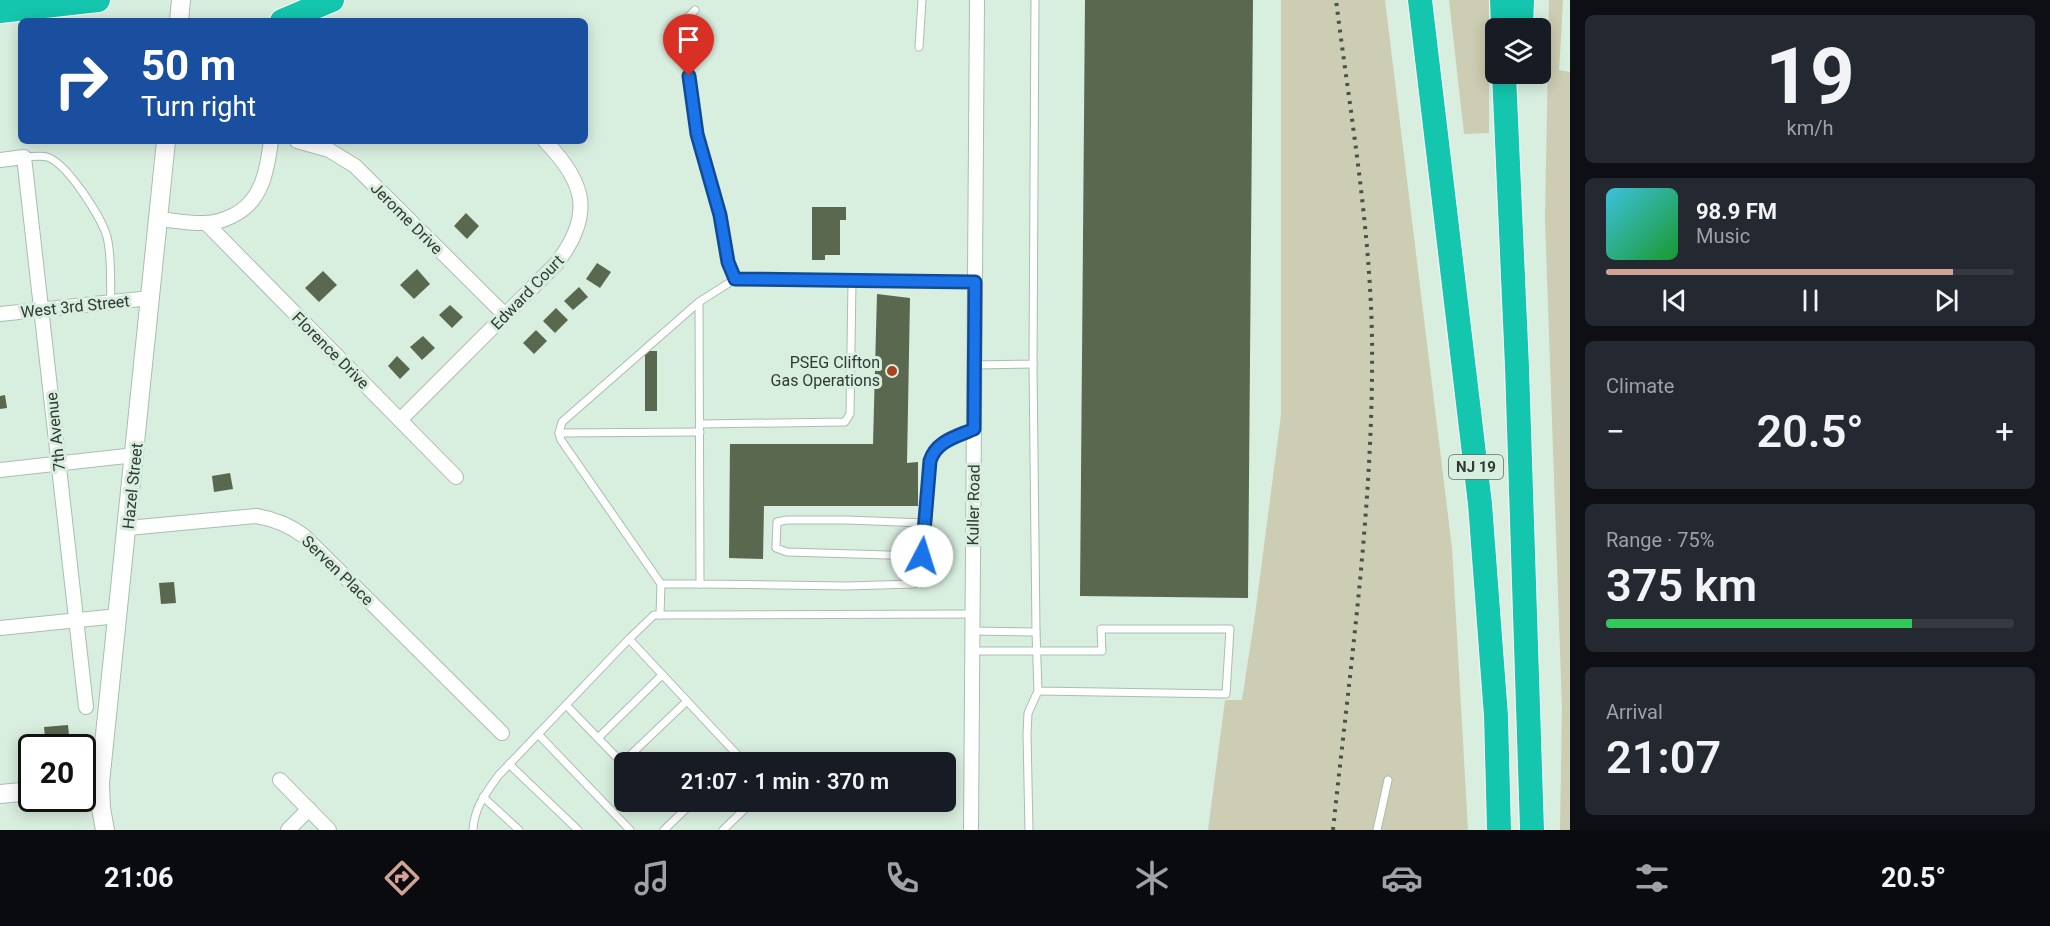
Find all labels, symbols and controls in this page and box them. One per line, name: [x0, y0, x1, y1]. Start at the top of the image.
pin: [663, 14, 714, 76]
map controls: [1485, 18, 1551, 84]
button: layers: [1485, 18, 1551, 84]
icon: arrive: [672, 23, 705, 56]
text: 19: [1765, 31, 1855, 122]
text: 50 m: [141, 41, 236, 90]
icon: right: [42, 42, 120, 120]
text: Turn right: [141, 91, 256, 123]
text: km/h: [1787, 116, 1833, 140]
street label: Jerome Drive: [367, 178, 447, 258]
text: 98.9 FM: [1696, 199, 1777, 224]
text: Music: [1696, 224, 1750, 248]
street label: Edward Court: [487, 251, 568, 334]
icon: previous: [1658, 284, 1691, 317]
icon: pause: [1794, 284, 1827, 317]
icon: next: [1930, 284, 1963, 317]
street label: West 3rd Street: [20, 291, 130, 322]
street label: Florence Drive: [288, 308, 373, 393]
place label: PSEG Clifton Gas Operations: [771, 353, 880, 390]
marker: PSEG Clifton Gas Operations: [885, 364, 899, 378]
text: Climate: [1606, 374, 1674, 398]
street label: 7th Avenue: [42, 392, 69, 472]
text: 20.5°: [1756, 405, 1864, 458]
text: −: [1606, 412, 1625, 451]
text: +: [1995, 412, 2014, 451]
street label: Hazel Street: [119, 442, 146, 530]
road number: NJ 19: [1449, 455, 1503, 479]
street label: Kuller Road: [963, 464, 984, 546]
position arrow: [890, 524, 954, 588]
text: Range · 75%: [1606, 528, 1714, 552]
street label: Serven Place: [298, 532, 377, 609]
text: 375 km: [1606, 559, 1757, 612]
text: Arrival: [1606, 700, 1663, 724]
text: 21:07: [1606, 731, 1721, 784]
speed limit sign: 20: [18, 734, 96, 812]
text: 21:07 · 1 min · 370 m: [681, 769, 889, 794]
icon: directions: [381, 857, 423, 899]
icon: music: [631, 857, 673, 899]
icon: phone: [881, 857, 923, 899]
icon: climate: [1131, 857, 1173, 899]
icon: car: [1381, 857, 1423, 899]
icon: filters: [1631, 857, 1673, 899]
text: 21:06: [104, 862, 174, 894]
text: 20.5°: [1881, 862, 1946, 894]

